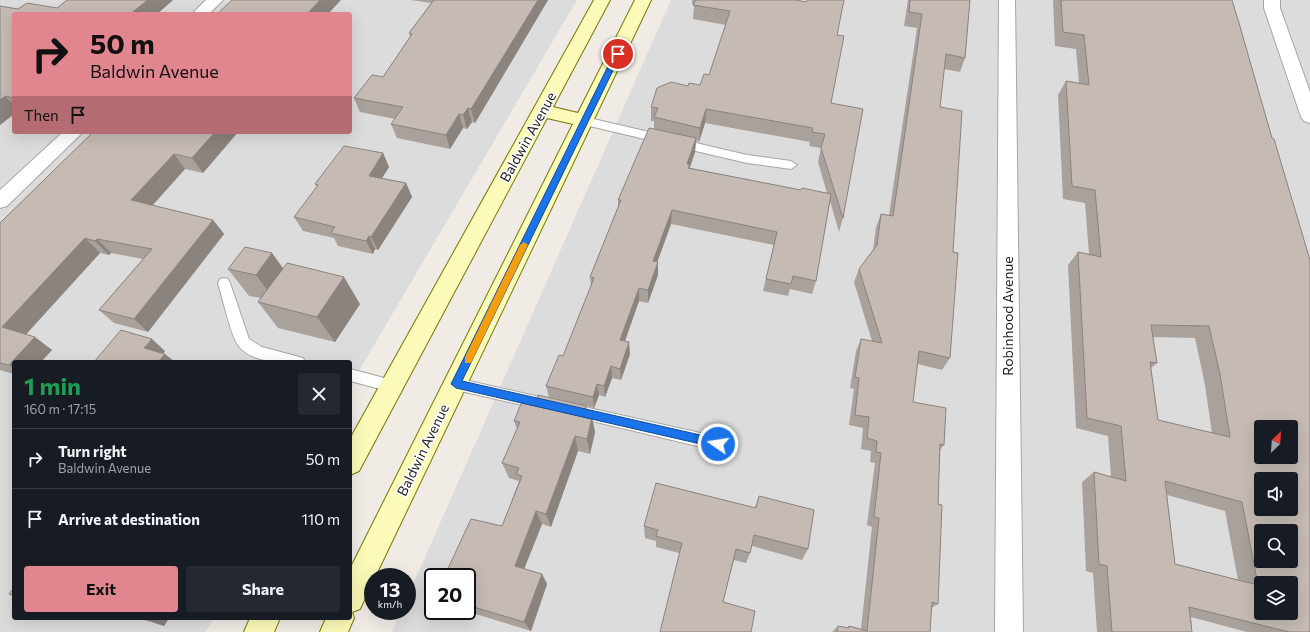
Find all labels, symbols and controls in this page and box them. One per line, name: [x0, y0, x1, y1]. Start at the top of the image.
text: 50 m: [90, 26, 155, 60]
icon: right: [24, 28, 76, 80]
pin: [601, 37, 635, 71]
icon: arrive: [607, 43, 629, 65]
text: Baldwin Avenue: [90, 60, 219, 82]
street label: Baldwin Avenue: [496, 89, 559, 185]
icon: arrive: [67, 104, 89, 126]
text: Then: [24, 106, 59, 124]
street label: Robinhood Avenue: [999, 256, 1016, 376]
text: 1 min: [24, 371, 81, 400]
button: close: [298, 373, 340, 415]
text: 160 m · 17:15: [24, 401, 96, 417]
street label: Baldwin Avenue: [393, 401, 452, 499]
north arrow: [1254, 420, 1298, 464]
map controls: [1254, 420, 1298, 620]
position arrow: [697, 423, 739, 465]
text: Turn right: [58, 442, 127, 460]
icon: right: [24, 448, 46, 470]
text: 50 m: [306, 450, 340, 468]
text: Baldwin Avenue: [58, 460, 151, 476]
button: sound: [1254, 472, 1298, 516]
icon: arrive: [24, 508, 46, 530]
text: Arrive at destination: [58, 510, 200, 528]
text: 110 m: [301, 510, 340, 528]
button: search: [1254, 524, 1298, 568]
button: Exit: [24, 566, 178, 612]
button: Share: [186, 566, 340, 612]
speed limit sign: 20: [424, 568, 476, 620]
button: layers: [1254, 576, 1298, 620]
text: 13: [380, 577, 400, 601]
text: km/h: [378, 598, 402, 610]

